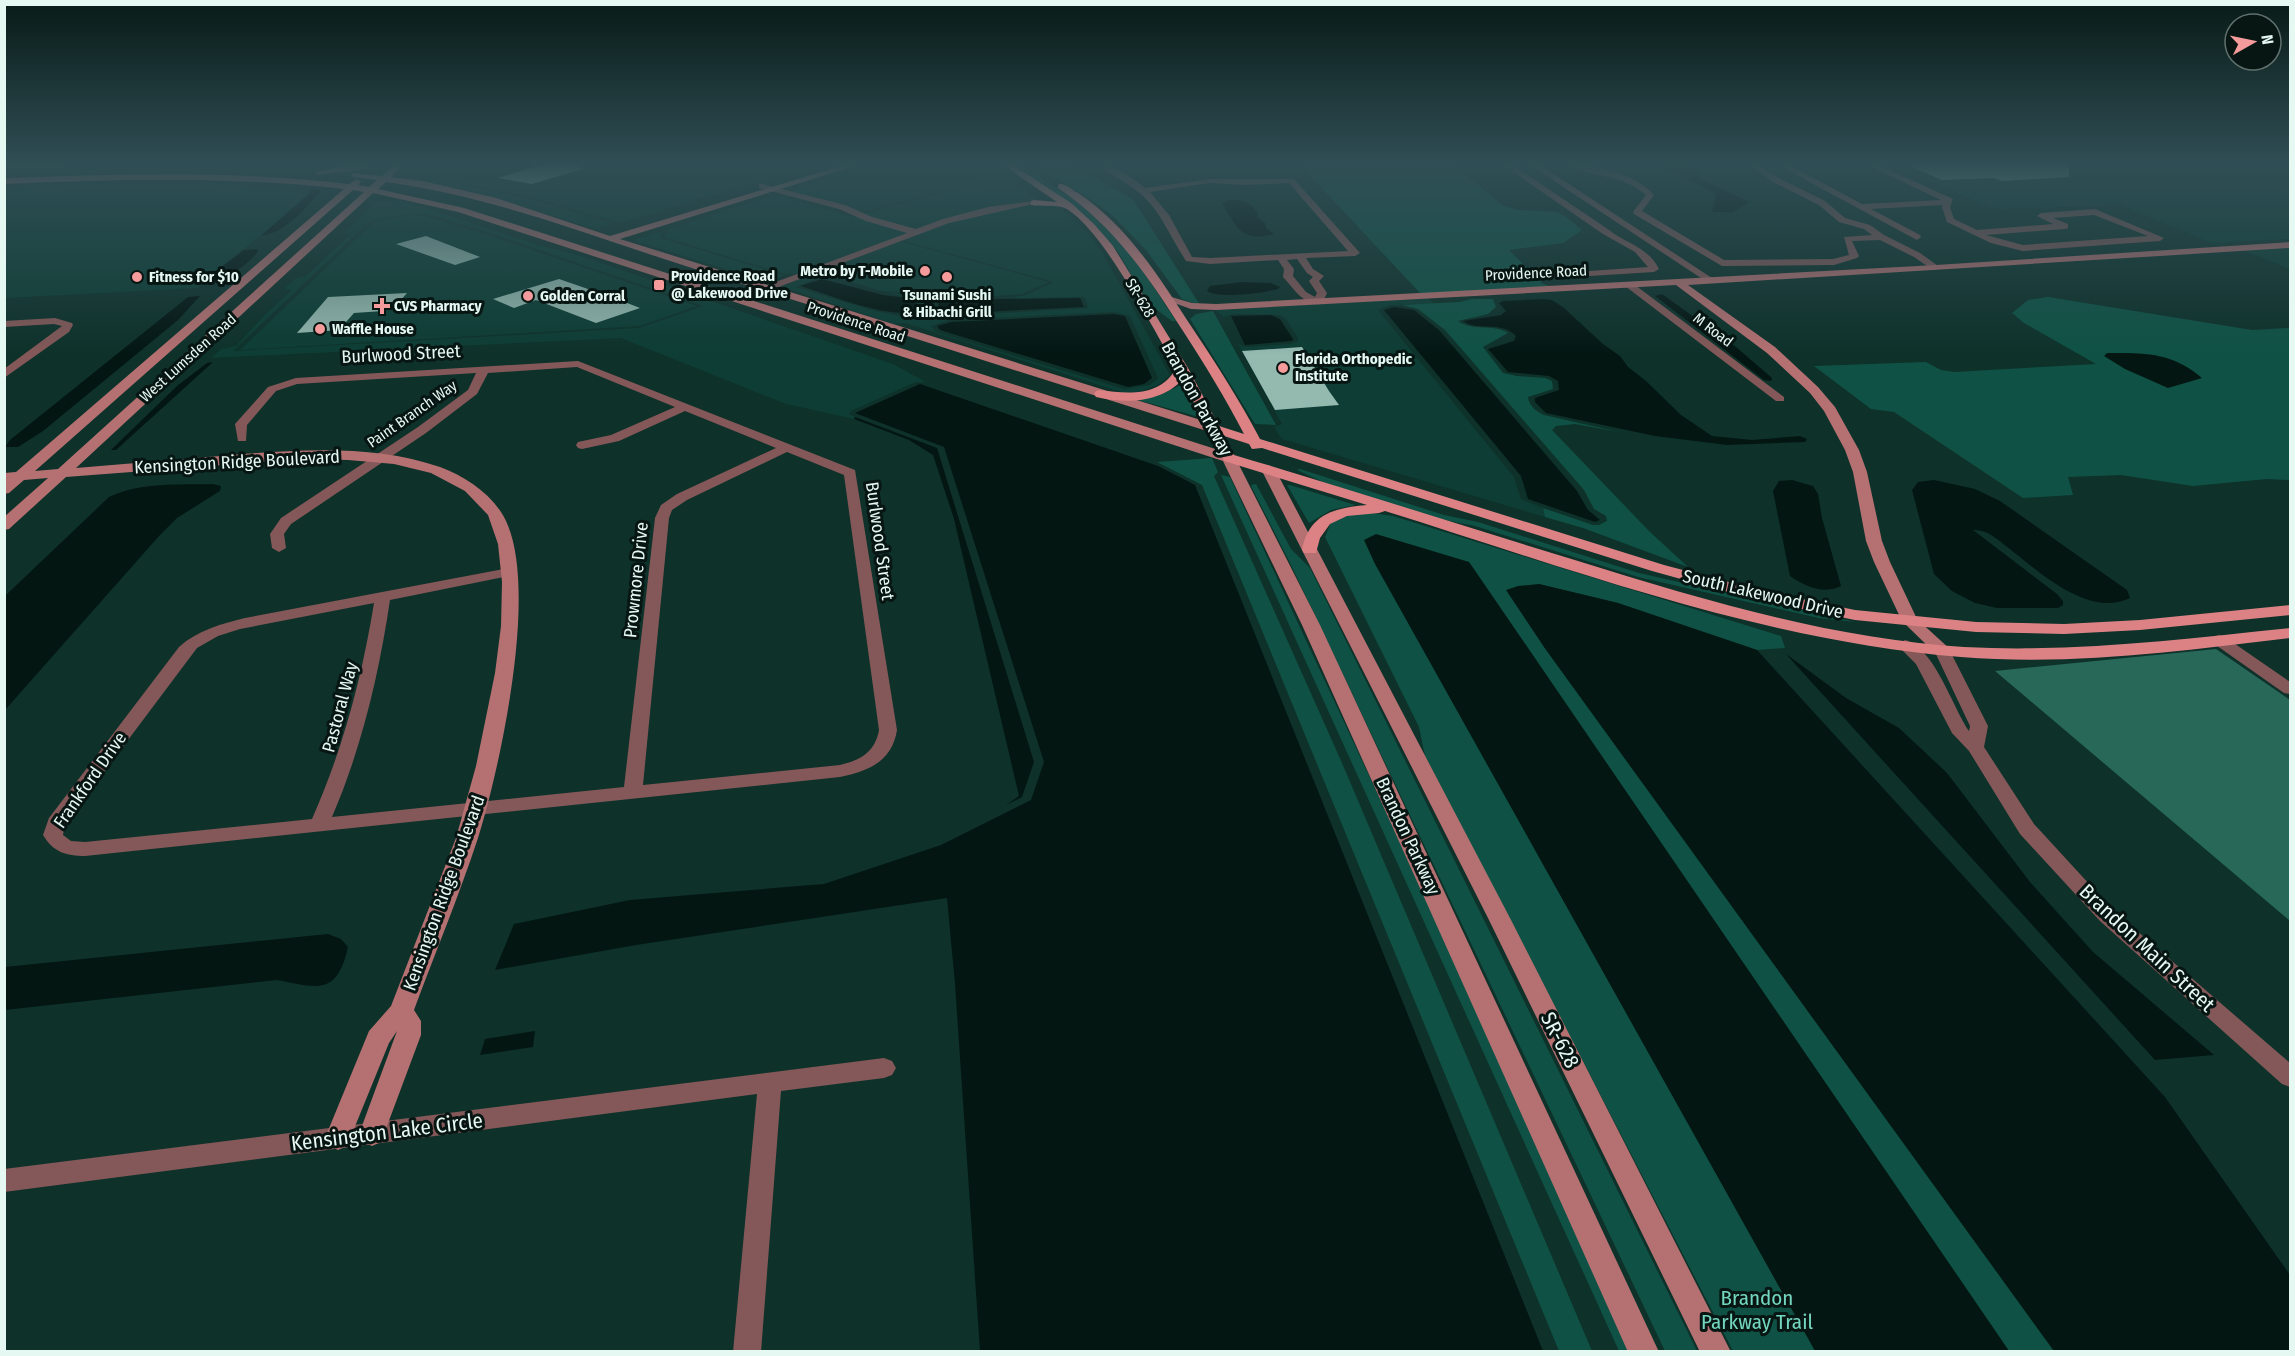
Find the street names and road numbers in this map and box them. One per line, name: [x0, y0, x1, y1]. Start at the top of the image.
street label: Providence Road: [1485, 261, 1587, 285]
street label: SR-628: [1121, 275, 1159, 321]
street label: Providence Road: [805, 298, 907, 346]
street label: M Road: [1689, 309, 1737, 351]
street label: West Lumsden Road: [136, 310, 240, 406]
street label: Brandon Parkway: [1157, 338, 1237, 460]
street label: Burlwood Street: [341, 340, 461, 368]
street label: Paint Branch Way: [364, 376, 461, 452]
street label: Kensington Ridge Boulevard: [134, 446, 340, 478]
street label: Burlwood Street: [861, 480, 899, 602]
street label: Prowmore Drive: [619, 521, 653, 639]
street label: South Lakewood Drive: [1681, 565, 1845, 623]
street label: Pastoral Way: [317, 659, 363, 755]
street label: Frankford Drive: [49, 728, 131, 832]
street label: Brandon Parkway: [1371, 774, 1445, 898]
street label: Kensington Ridge Boulevard: [398, 792, 490, 994]
street label: Brandon Main Street: [2074, 878, 2220, 1018]
street label: SR-628: [1535, 1008, 1585, 1072]
street label: Kensington Lake Circle: [290, 1107, 484, 1157]

